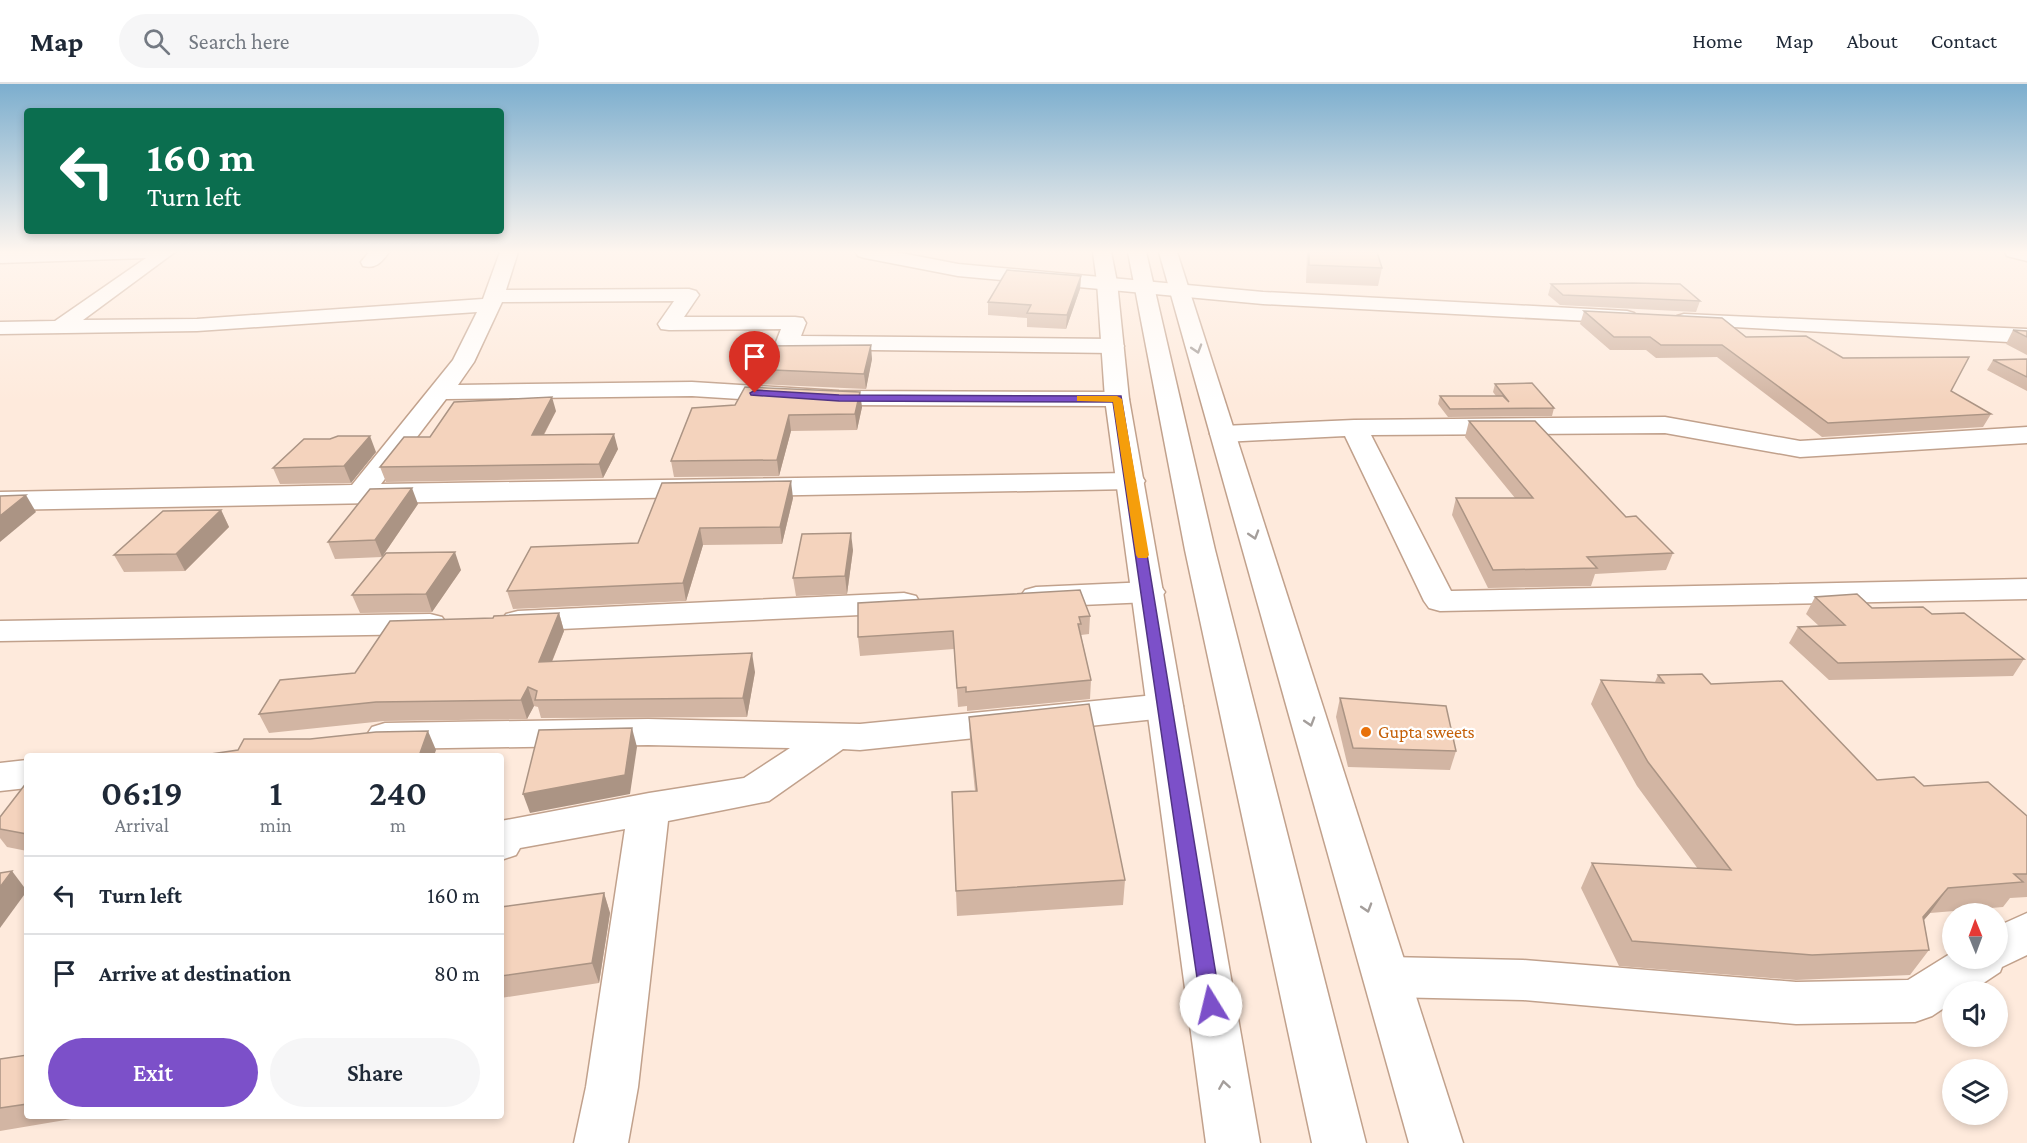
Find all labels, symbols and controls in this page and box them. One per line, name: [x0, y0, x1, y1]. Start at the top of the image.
search box: [119, 14, 539, 68]
icon: search: [140, 25, 173, 58]
text: Map: [30, 26, 83, 57]
text: Search here: [188, 29, 289, 54]
text: Home: [1692, 29, 1742, 53]
text: Map: [1775, 29, 1814, 53]
text: About: [1847, 29, 1898, 53]
text: Contact: [1931, 29, 1997, 53]
icon: left: [48, 132, 126, 210]
text: 160 m: [147, 133, 255, 180]
text: Turn left: [147, 182, 241, 212]
pin: [729, 331, 780, 393]
icon: arrive: [738, 340, 771, 373]
one-way arrow: [1190, 343, 1202, 354]
one-way arrow: [1247, 529, 1259, 540]
one-way arrow: [1303, 716, 1315, 727]
place label: Gupta sweets: [1378, 722, 1475, 742]
marker: Gupta sweets: [1359, 725, 1373, 739]
text: 06:19: [101, 773, 183, 813]
text: 1: [269, 773, 282, 813]
text: 240: [369, 773, 427, 813]
text: Arrival: [115, 814, 169, 836]
text: min: [260, 814, 292, 836]
text: m: [390, 814, 406, 836]
icon: left: [48, 879, 81, 912]
text: Turn left: [99, 883, 182, 908]
text: 160 m: [427, 883, 480, 908]
one-way arrow: [1360, 902, 1372, 913]
north arrow: [1942, 903, 2008, 969]
map controls: [1942, 903, 2008, 1125]
icon: arrive: [48, 957, 81, 990]
text: Arrive at destination: [99, 961, 291, 986]
text: 80 m: [434, 961, 480, 986]
position arrow: [1179, 973, 1243, 1037]
button: sound: [1942, 981, 2008, 1047]
button: Exit: [48, 1038, 258, 1107]
button: Share: [270, 1038, 480, 1107]
button: layers: [1942, 1059, 2008, 1125]
one-way arrow: [1218, 1081, 1231, 1091]

